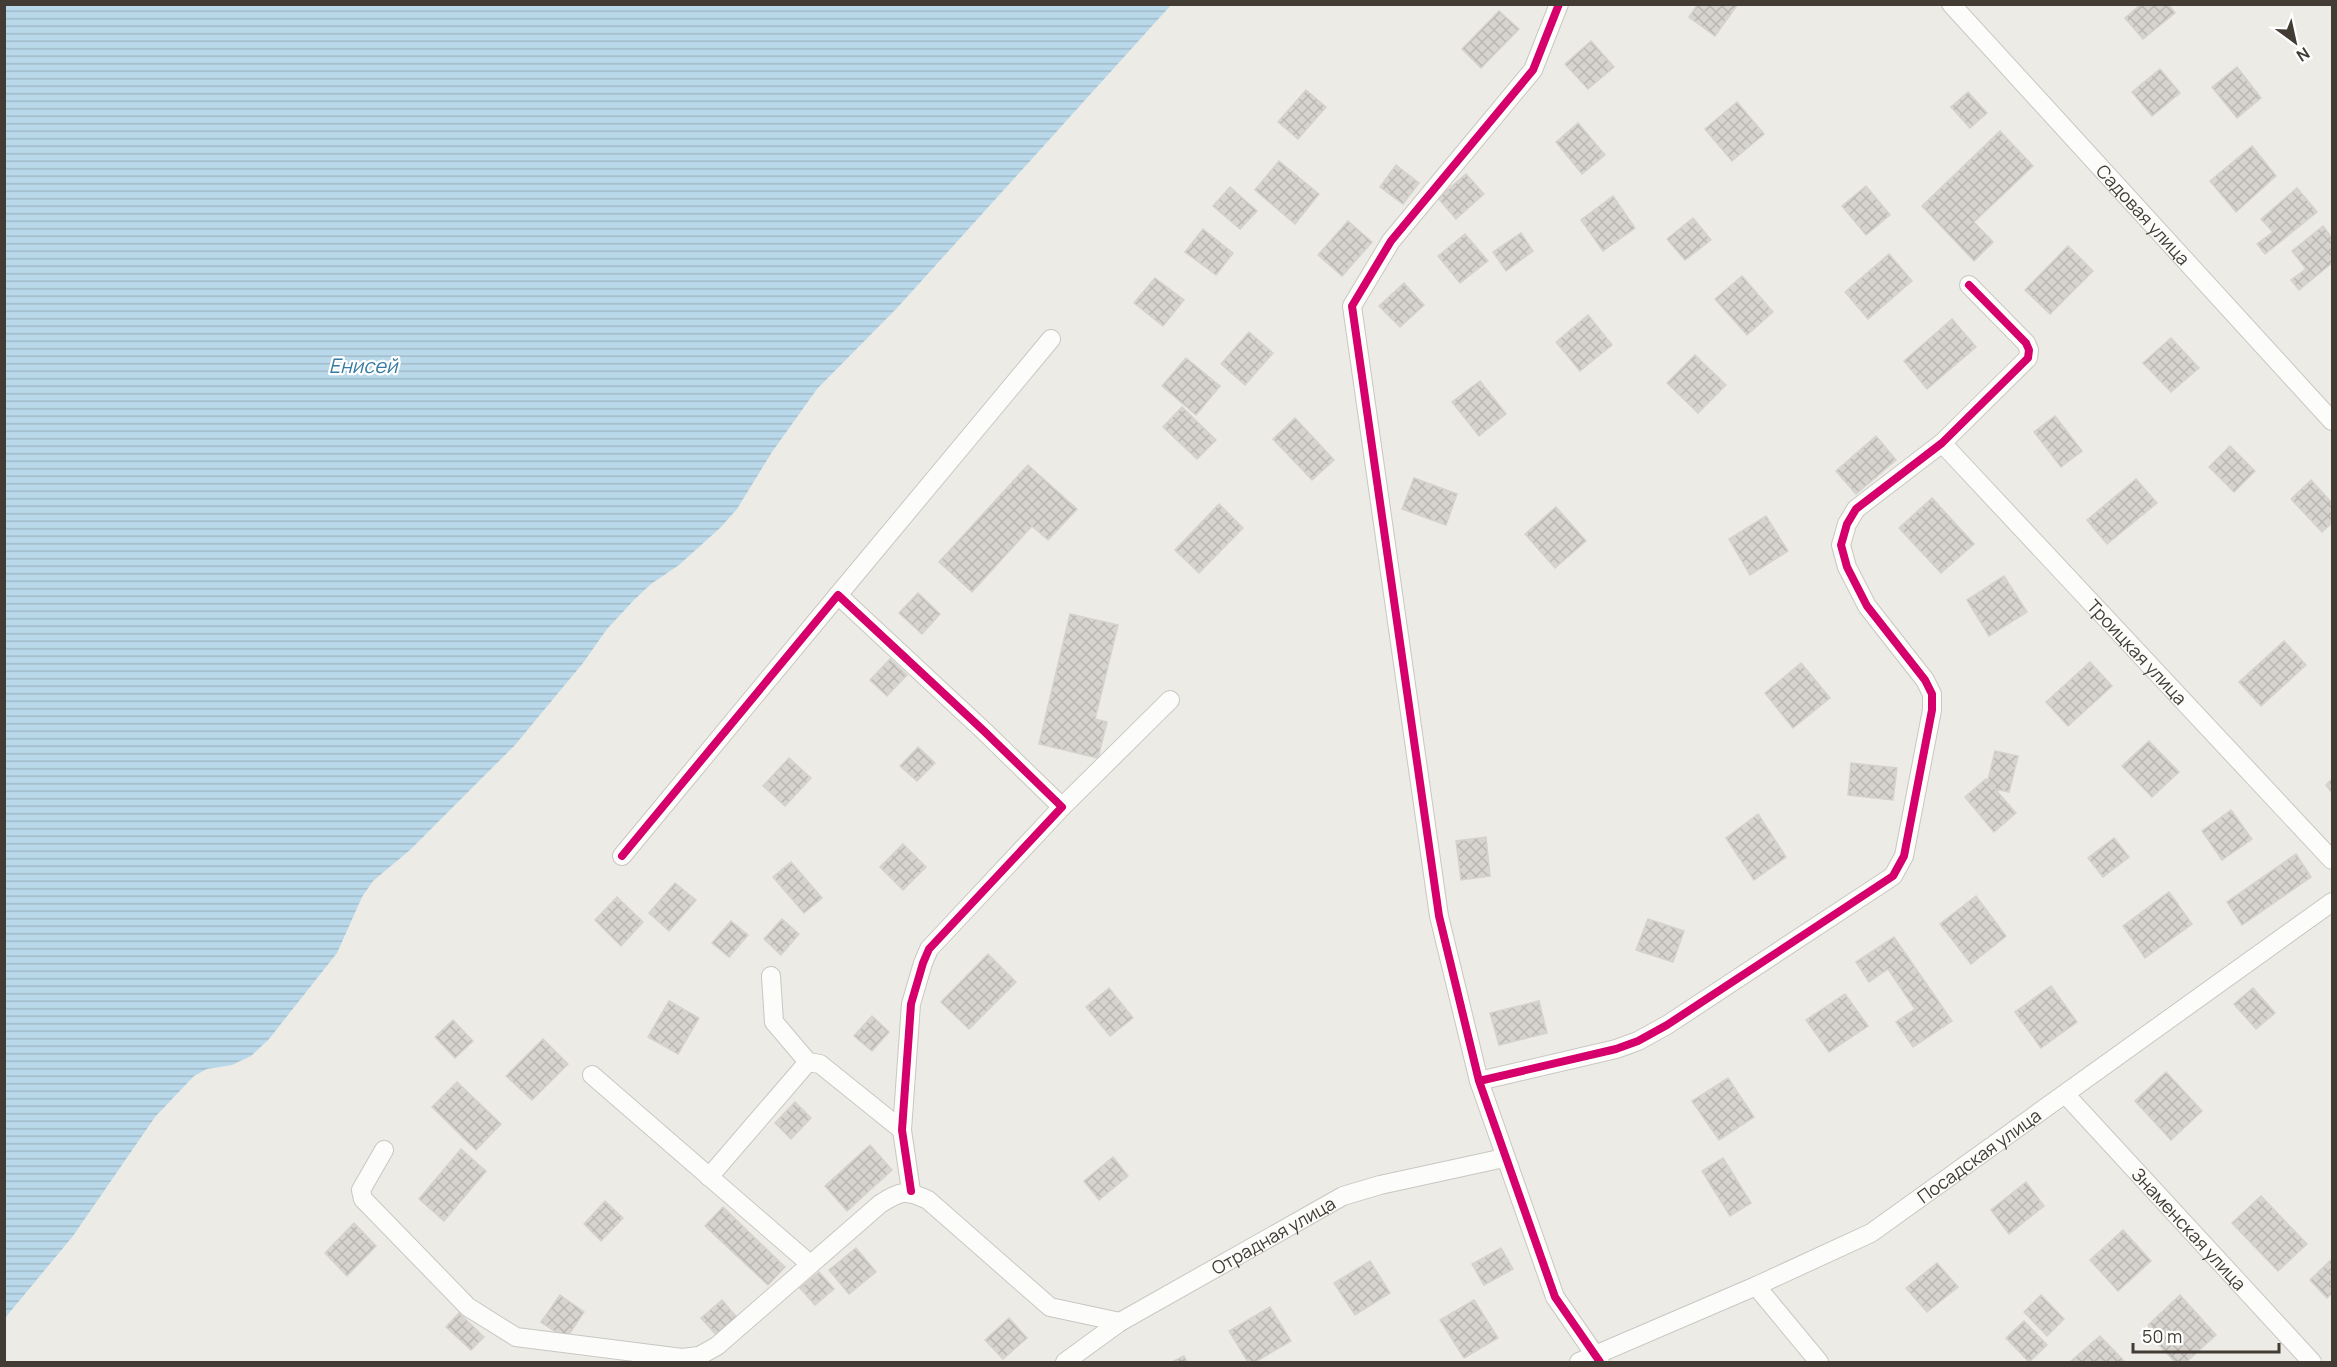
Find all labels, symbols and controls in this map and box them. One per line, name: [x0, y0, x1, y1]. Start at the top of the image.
north arrow: [2265, 12, 2325, 72]
text: N: [2292, 42, 2314, 67]
street label: Садовая улица: [2091, 159, 2195, 270]
water label: Енисей: [329, 352, 399, 379]
street label: Троицкая улица: [2082, 594, 2193, 710]
street label: Посадская улица: [1912, 1103, 2046, 1208]
street label: Знаменская улица: [2127, 1162, 2252, 1295]
street label: Отрадная улица: [1207, 1191, 1339, 1280]
scale bar: [2133, 1316, 2278, 1354]
text: 50 m: [2142, 1324, 2182, 1348]

